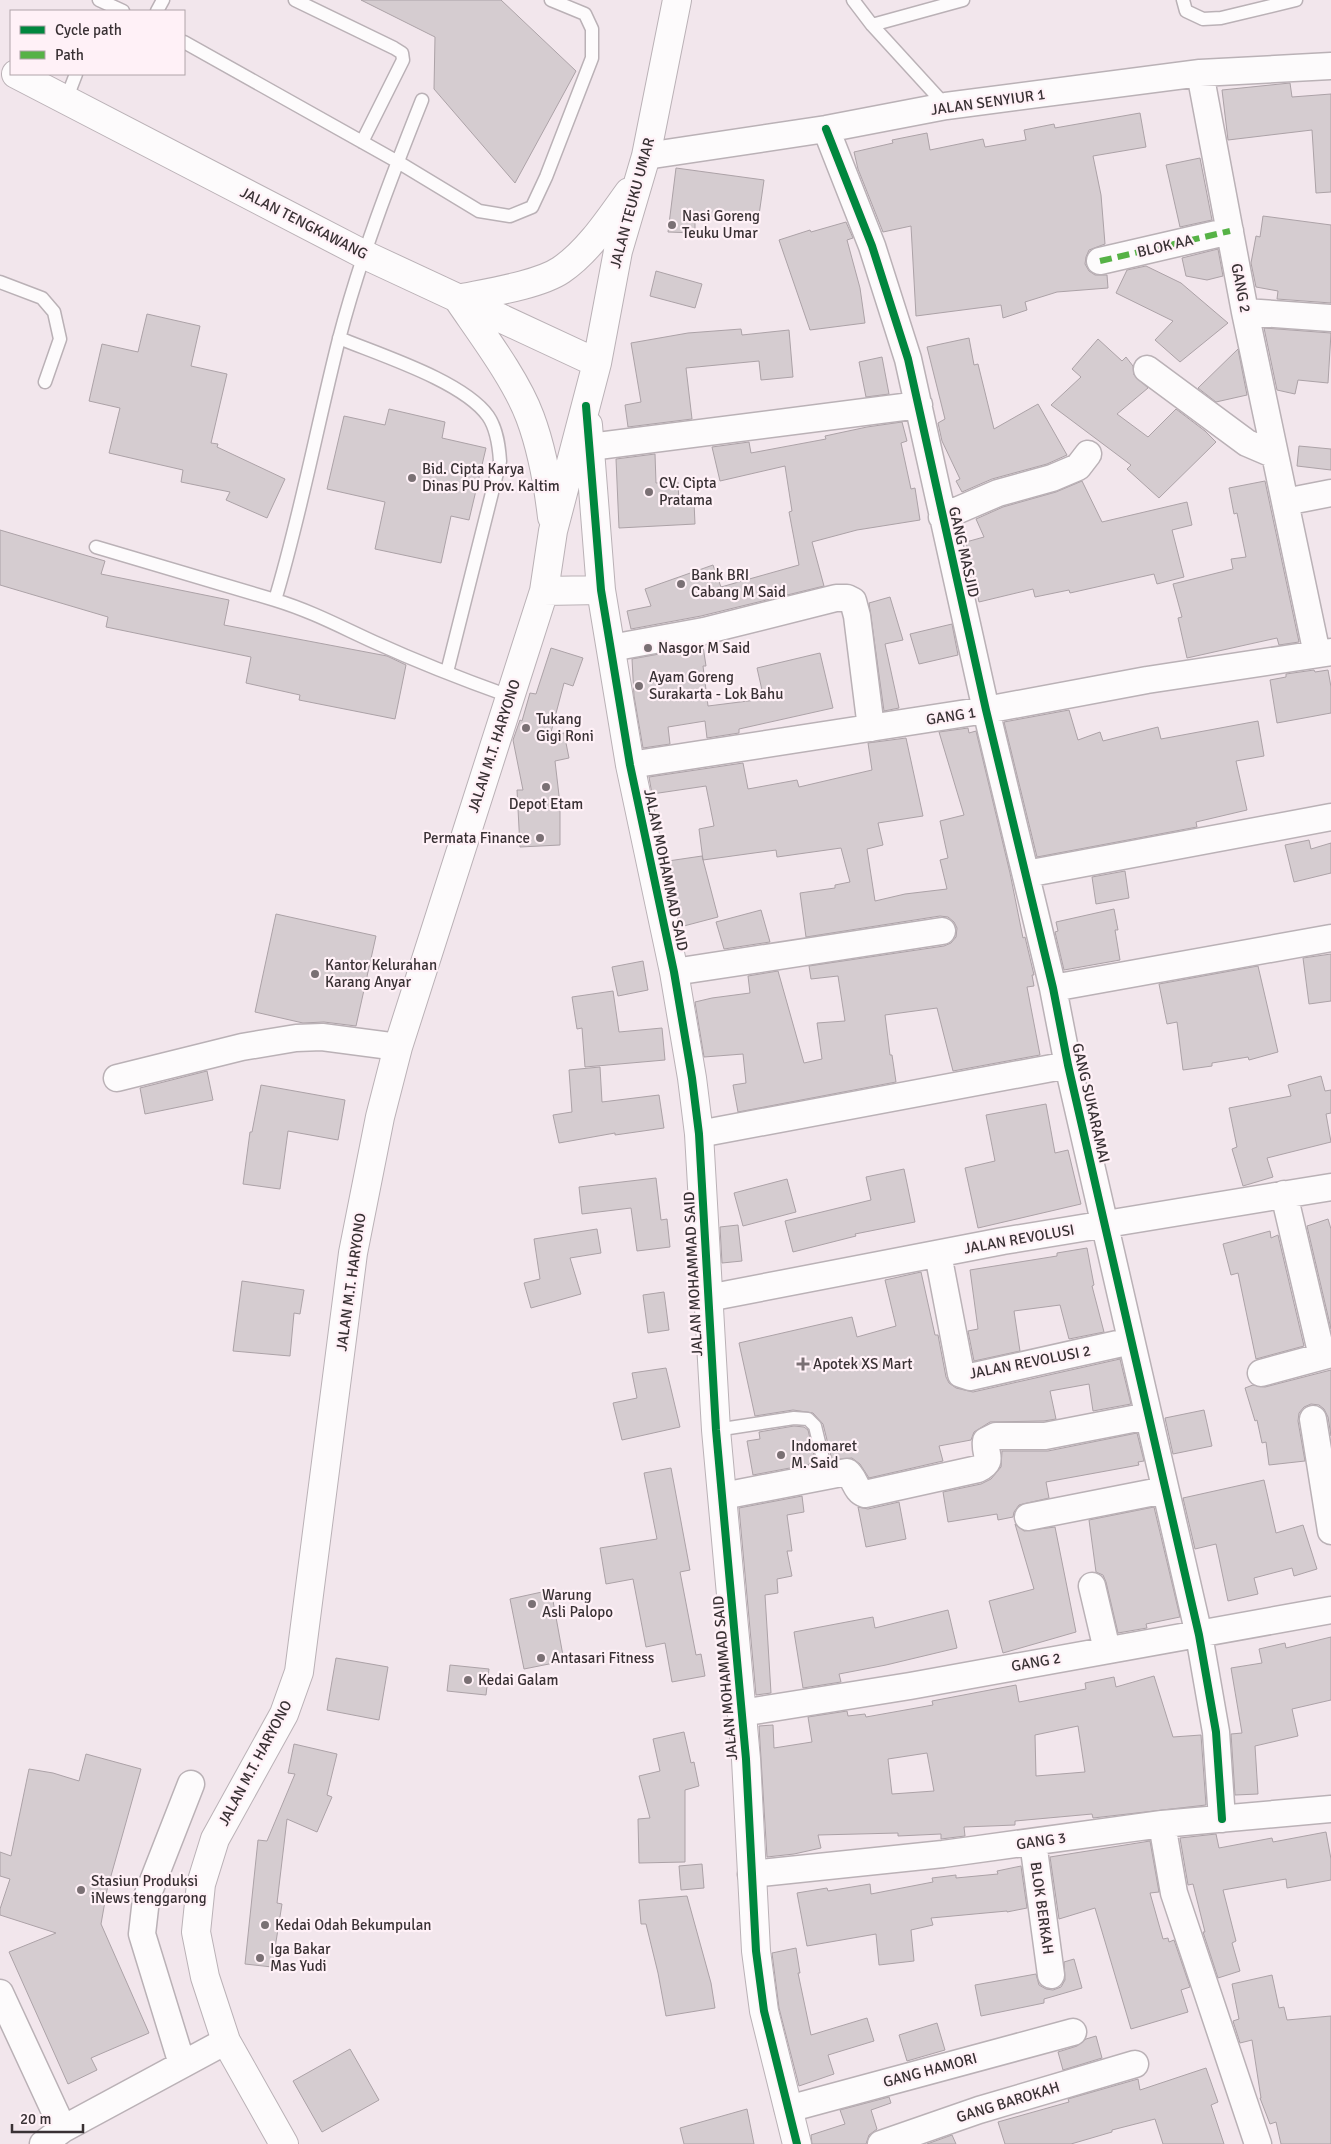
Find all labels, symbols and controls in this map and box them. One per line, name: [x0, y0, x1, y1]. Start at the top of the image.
legend: [10, 10, 185, 75]
text: Cycle path: [55, 21, 122, 39]
text: Path: [55, 46, 84, 64]
street label: JALAN SENYIUR 1: [930, 85, 1046, 119]
street label: JALAN TEUKU UMAR: [606, 136, 658, 270]
street label: JALAN TENGKAWANG: [237, 183, 371, 263]
place label: Nasi Goreng Teuku Umar: [682, 207, 760, 242]
marker: Nasi Goreng Teuku Umar: [666, 219, 678, 231]
street label: BLOK AA: [1135, 231, 1195, 261]
street label: GANG 2: [1227, 262, 1255, 314]
place label: Bid. Cipta Karya Dinas PU Prov. Kaltim: [422, 460, 560, 495]
marker: Bid. Cipta Karya Dinas PU Prov. Kaltim: [406, 472, 418, 484]
place label: CV. Cipta Pratama: [659, 474, 717, 509]
marker: CV. Cipta Pratama: [643, 486, 655, 498]
street label: GANG MASJID: [945, 505, 983, 599]
place label: Bank BRI Cabang M Said: [691, 566, 786, 601]
marker: Bank BRI Cabang M Said: [675, 578, 687, 590]
place label: Nasgor M Said: [658, 639, 750, 657]
marker: Nasgor M Said: [642, 642, 654, 654]
place label: Ayam Goreng Surakarta - Lok Bahu: [649, 668, 783, 703]
street label: JALAN M.T. HARYONO: [464, 677, 524, 815]
marker: Ayam Goreng Surakarta - Lok Bahu: [633, 680, 645, 692]
street label: GANG 1: [925, 703, 977, 729]
place label: Tukang Gigi Roni: [536, 710, 594, 745]
marker: Tukang Gigi Roni: [520, 722, 532, 734]
marker: Depot Etam: [540, 781, 552, 793]
street label: JALAN MOHAMMAD SAID: [640, 787, 692, 953]
place label: Depot Etam: [509, 795, 583, 813]
place label: Permata Finance: [423, 829, 530, 847]
marker: Permata Finance: [534, 832, 546, 844]
place label: Kantor Kelurahan Karang Anyar: [325, 956, 437, 991]
marker: Kantor Kelurahan Karang Anyar: [309, 968, 321, 980]
street label: GANG SUKARAMAI: [1068, 1041, 1114, 1165]
street label: JALAN MOHAMMAD SAID: [680, 1191, 706, 1357]
street label: JALAN M.T. HARYONO: [332, 1212, 370, 1352]
street label: JALAN REVOLUSI: [962, 1220, 1076, 1258]
street label: JALAN REVOLUSI 2: [968, 1341, 1092, 1383]
place label: Apotek XS Mart: [813, 1355, 912, 1373]
marker: Apotek XS Mart: [797, 1358, 809, 1370]
place label: Indomaret M. Said: [791, 1437, 857, 1472]
marker: Indomaret M. Said: [775, 1449, 787, 1461]
place label: Warung Asli Palopo: [542, 1586, 613, 1621]
street label: JALAN MOHAMMAD SAID: [709, 1595, 741, 1761]
marker: Warung Asli Palopo: [526, 1598, 538, 1610]
place label: Antasari Fitness: [551, 1649, 655, 1667]
street label: GANG 2: [1010, 1649, 1062, 1675]
marker: Antasari Fitness: [535, 1652, 547, 1664]
place label: Kedai Galam: [478, 1671, 558, 1689]
marker: Kedai Galam: [462, 1674, 474, 1686]
street label: JALAN M.T. HARYONO: [214, 1697, 296, 1829]
street label: GANG 3: [1015, 1829, 1067, 1853]
street label: BLOK BERKAH: [1027, 1860, 1057, 1956]
place label: Stasiun Produksi iNews tenggarong: [91, 1872, 207, 1907]
marker: Stasiun Produksi iNews tenggarong: [75, 1884, 87, 1896]
place label: Kedai Odah Bekumpulan: [275, 1916, 431, 1934]
marker: Kedai Odah Bekumpulan: [259, 1919, 271, 1931]
place label: Iga Bakar Mas Yudi: [270, 1940, 331, 1975]
marker: Iga Bakar Mas Yudi: [254, 1952, 266, 1964]
street label: GANG HAMORI: [881, 2049, 979, 2091]
street label: GANG BAROKAH: [954, 2078, 1062, 2126]
scale bar: [12, 2102, 84, 2134]
text: 20 m: [20, 2110, 51, 2128]

